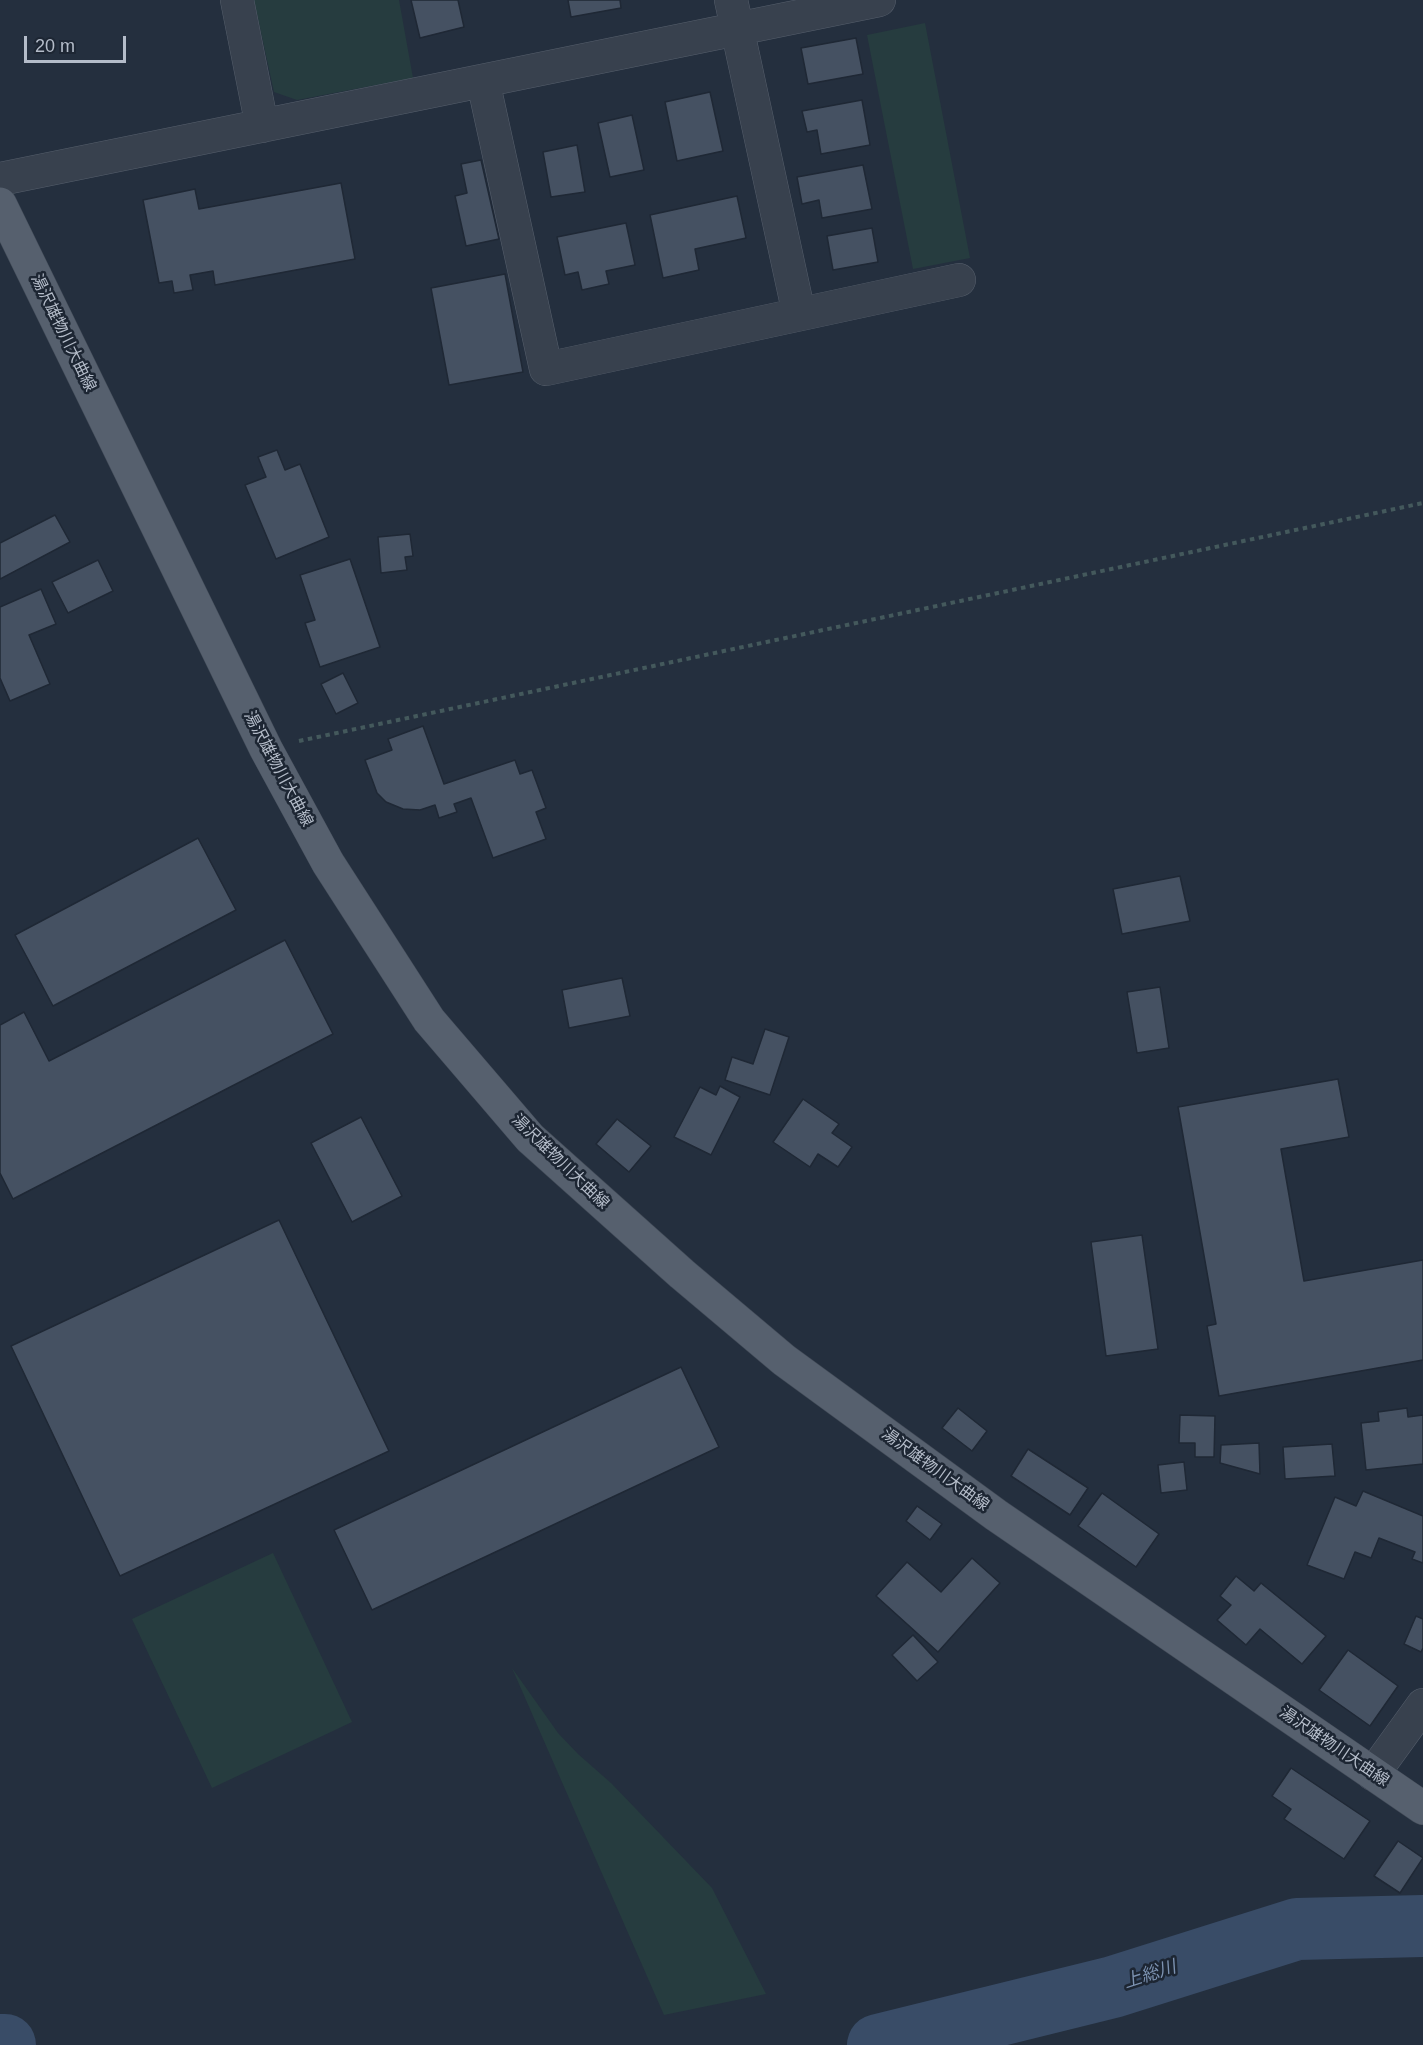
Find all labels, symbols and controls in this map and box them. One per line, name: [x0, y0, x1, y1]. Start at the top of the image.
scale bar: [27, 24, 129, 62]
text: 20 m: [35, 36, 75, 56]
street label: 湯沢雄物川大曲線: [26, 271, 100, 395]
street label: 湯沢雄物川大曲線: [239, 708, 317, 830]
street label: 湯沢雄物川大曲線: [507, 1111, 613, 1213]
street label: 湯沢雄物川大曲線: [878, 1425, 992, 1515]
street label: 湯沢雄物川大曲線: [1276, 1703, 1392, 1791]
water label: 上総川: [1121, 1956, 1179, 1994]

